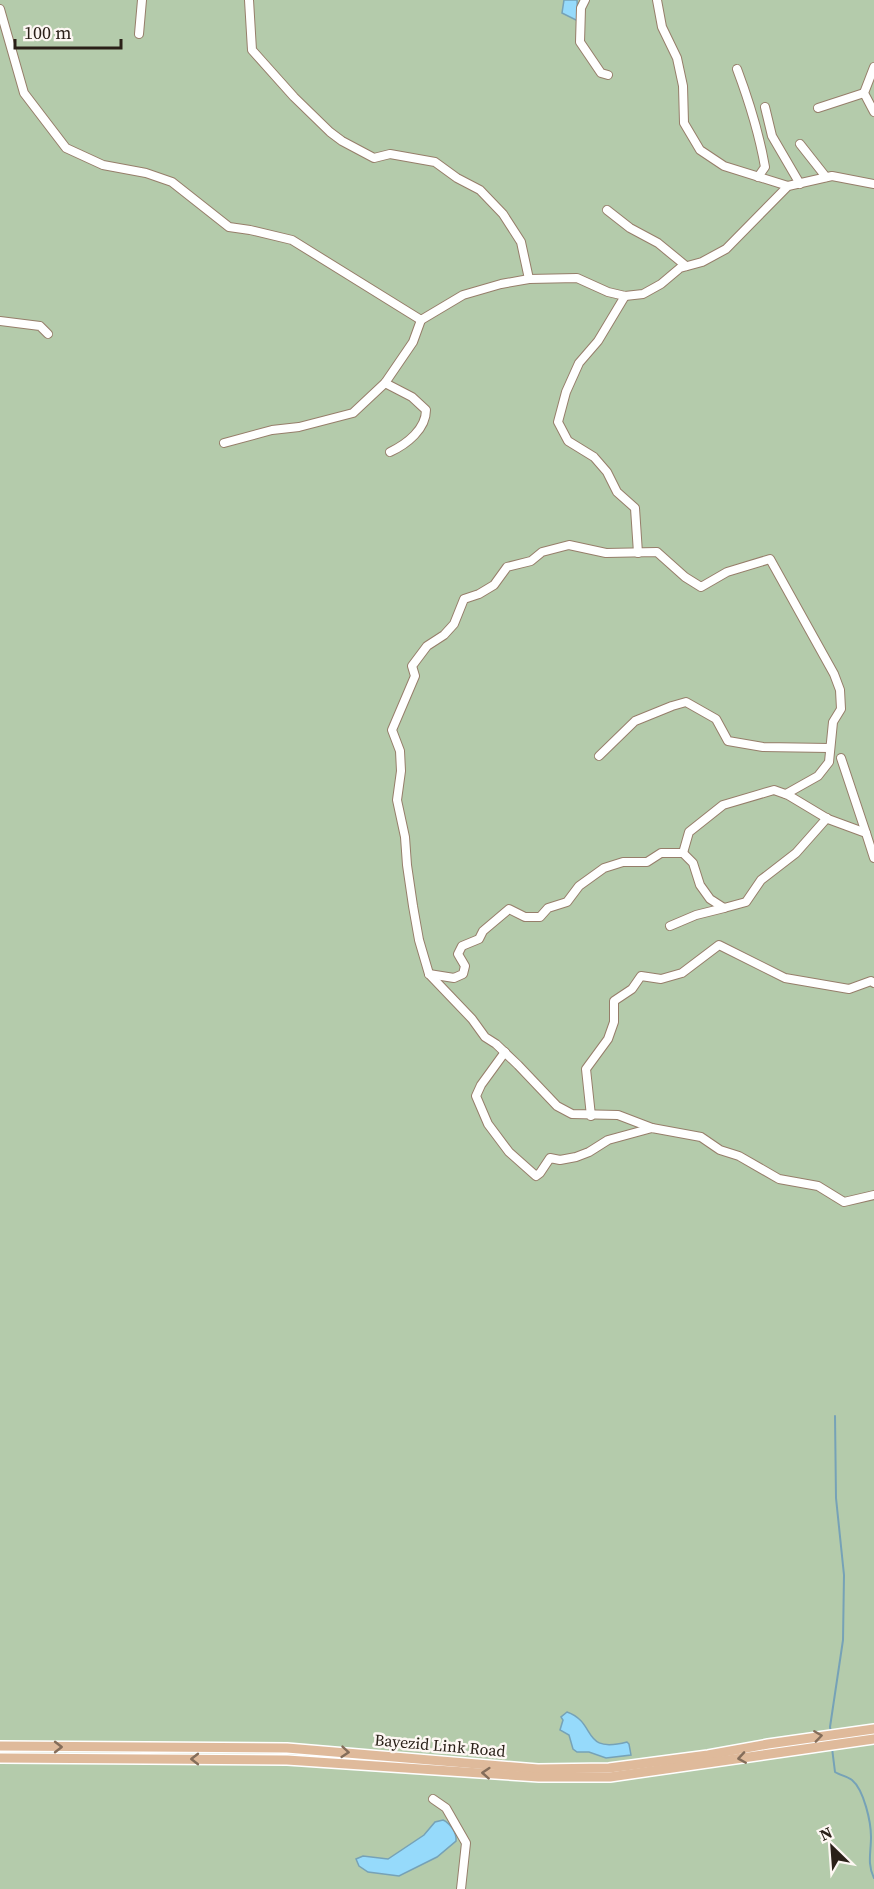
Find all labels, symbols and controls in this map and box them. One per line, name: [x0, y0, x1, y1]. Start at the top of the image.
scale bar: [15, 12, 122, 50]
text: 100 m: [24, 20, 71, 45]
street label: Bayezid Link Road: [373, 1728, 507, 1762]
one-way arrow: [813, 1730, 822, 1743]
one-way arrow: [54, 1741, 63, 1753]
one-way arrow: [341, 1746, 350, 1759]
one-way arrow: [737, 1752, 747, 1764]
one-way arrow: [190, 1753, 199, 1765]
one-way arrow: [481, 1767, 490, 1780]
north arrow: [802, 1817, 862, 1877]
text: N: [816, 1821, 836, 1846]

